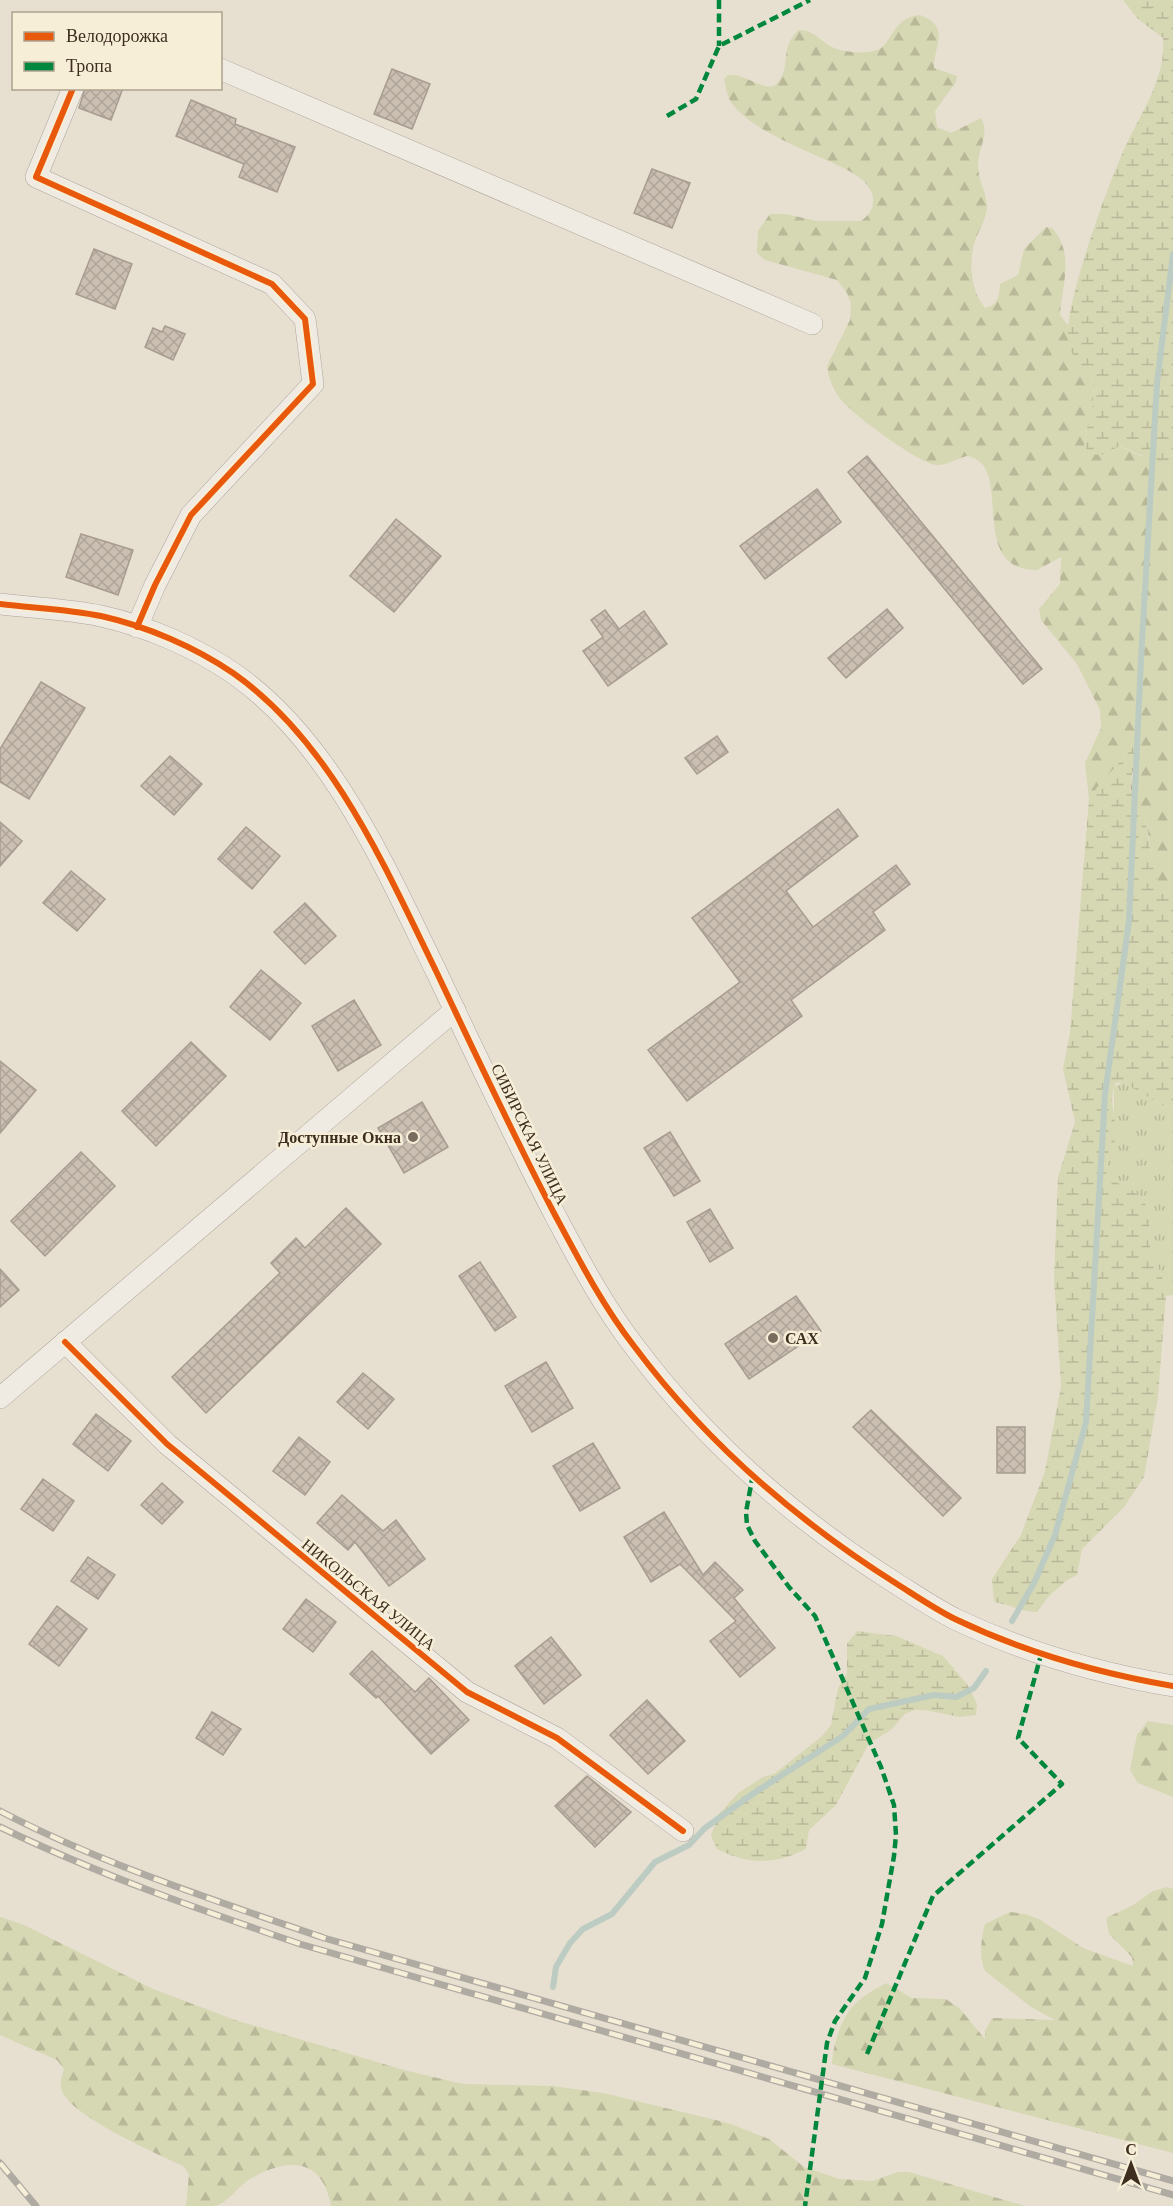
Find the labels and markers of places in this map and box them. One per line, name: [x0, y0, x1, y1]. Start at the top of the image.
place label: Доступные Окна: [278, 1129, 401, 1147]
marker: Доступные Окна: [406, 1130, 420, 1144]
place label: САХ: [785, 1330, 819, 1347]
marker: САХ: [766, 1331, 780, 1345]

